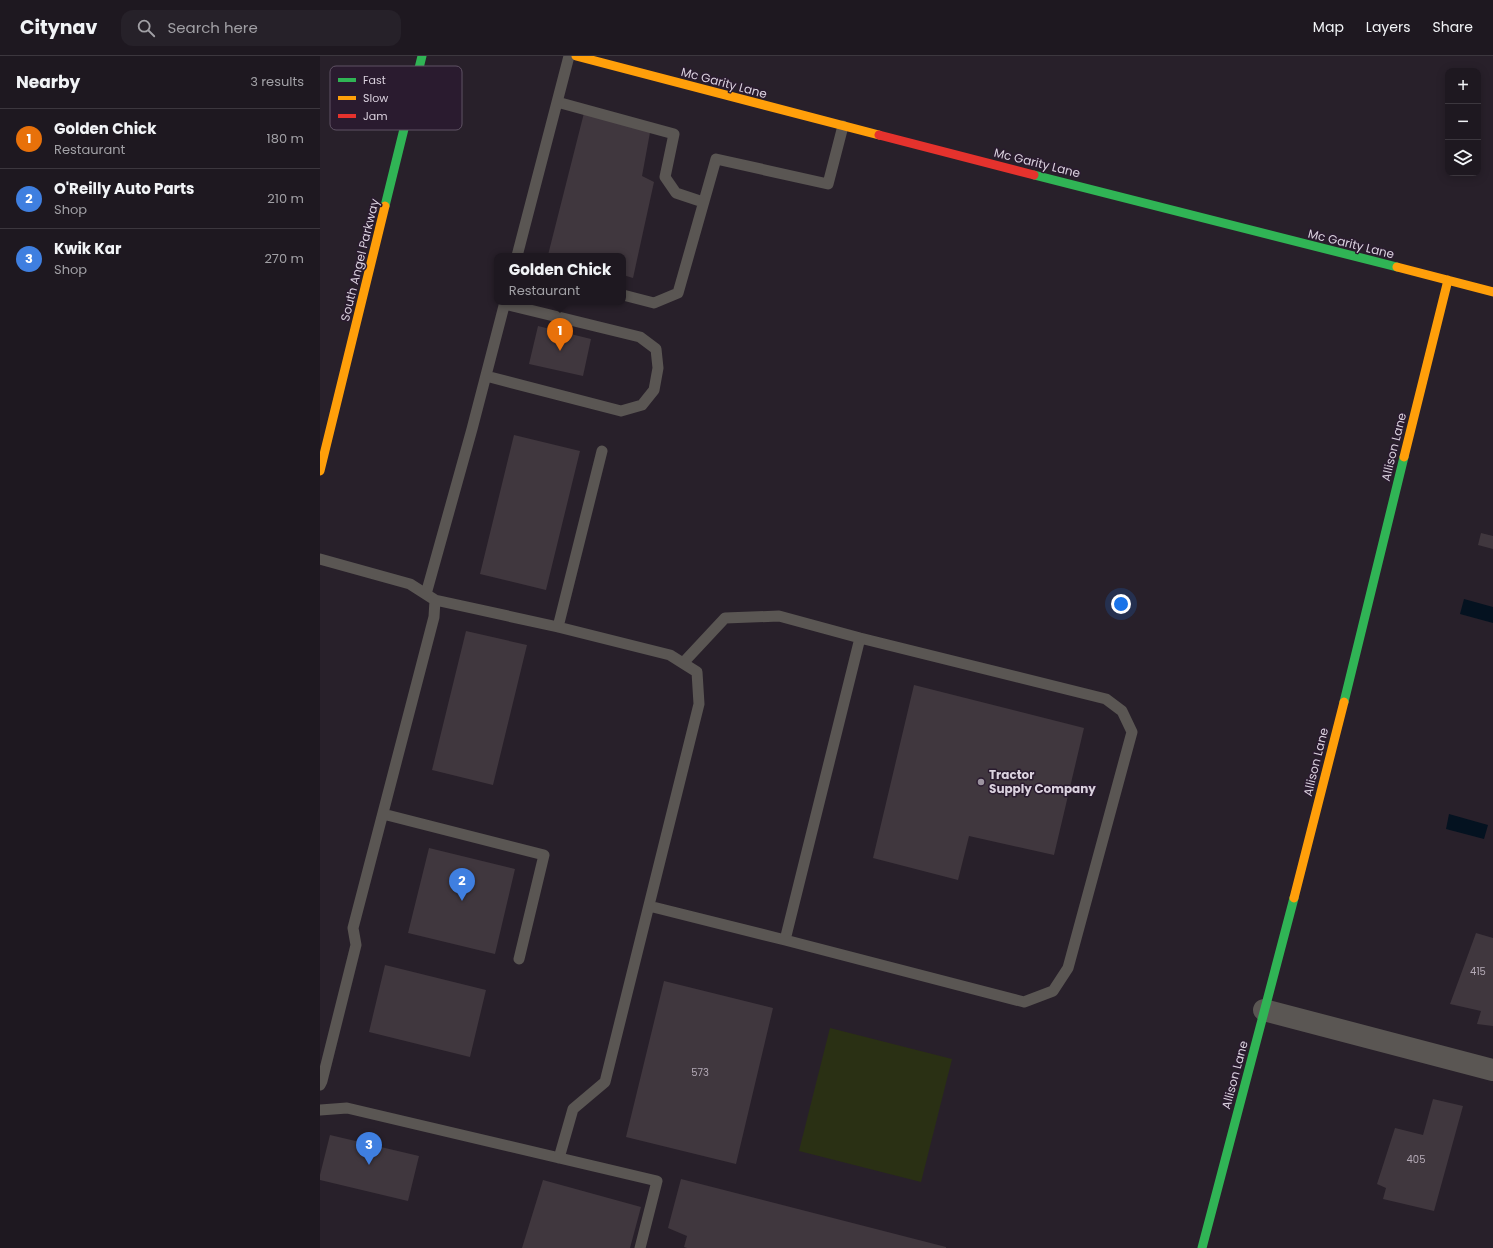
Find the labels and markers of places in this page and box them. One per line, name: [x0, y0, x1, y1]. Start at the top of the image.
pin: 1: [547, 318, 573, 351]
place label: Tractor Supply Company: [989, 766, 1096, 797]
marker: Tractor Supply Company: [976, 777, 986, 787]
pin: 2: [449, 868, 475, 901]
pin: 3: [356, 1132, 382, 1165]

